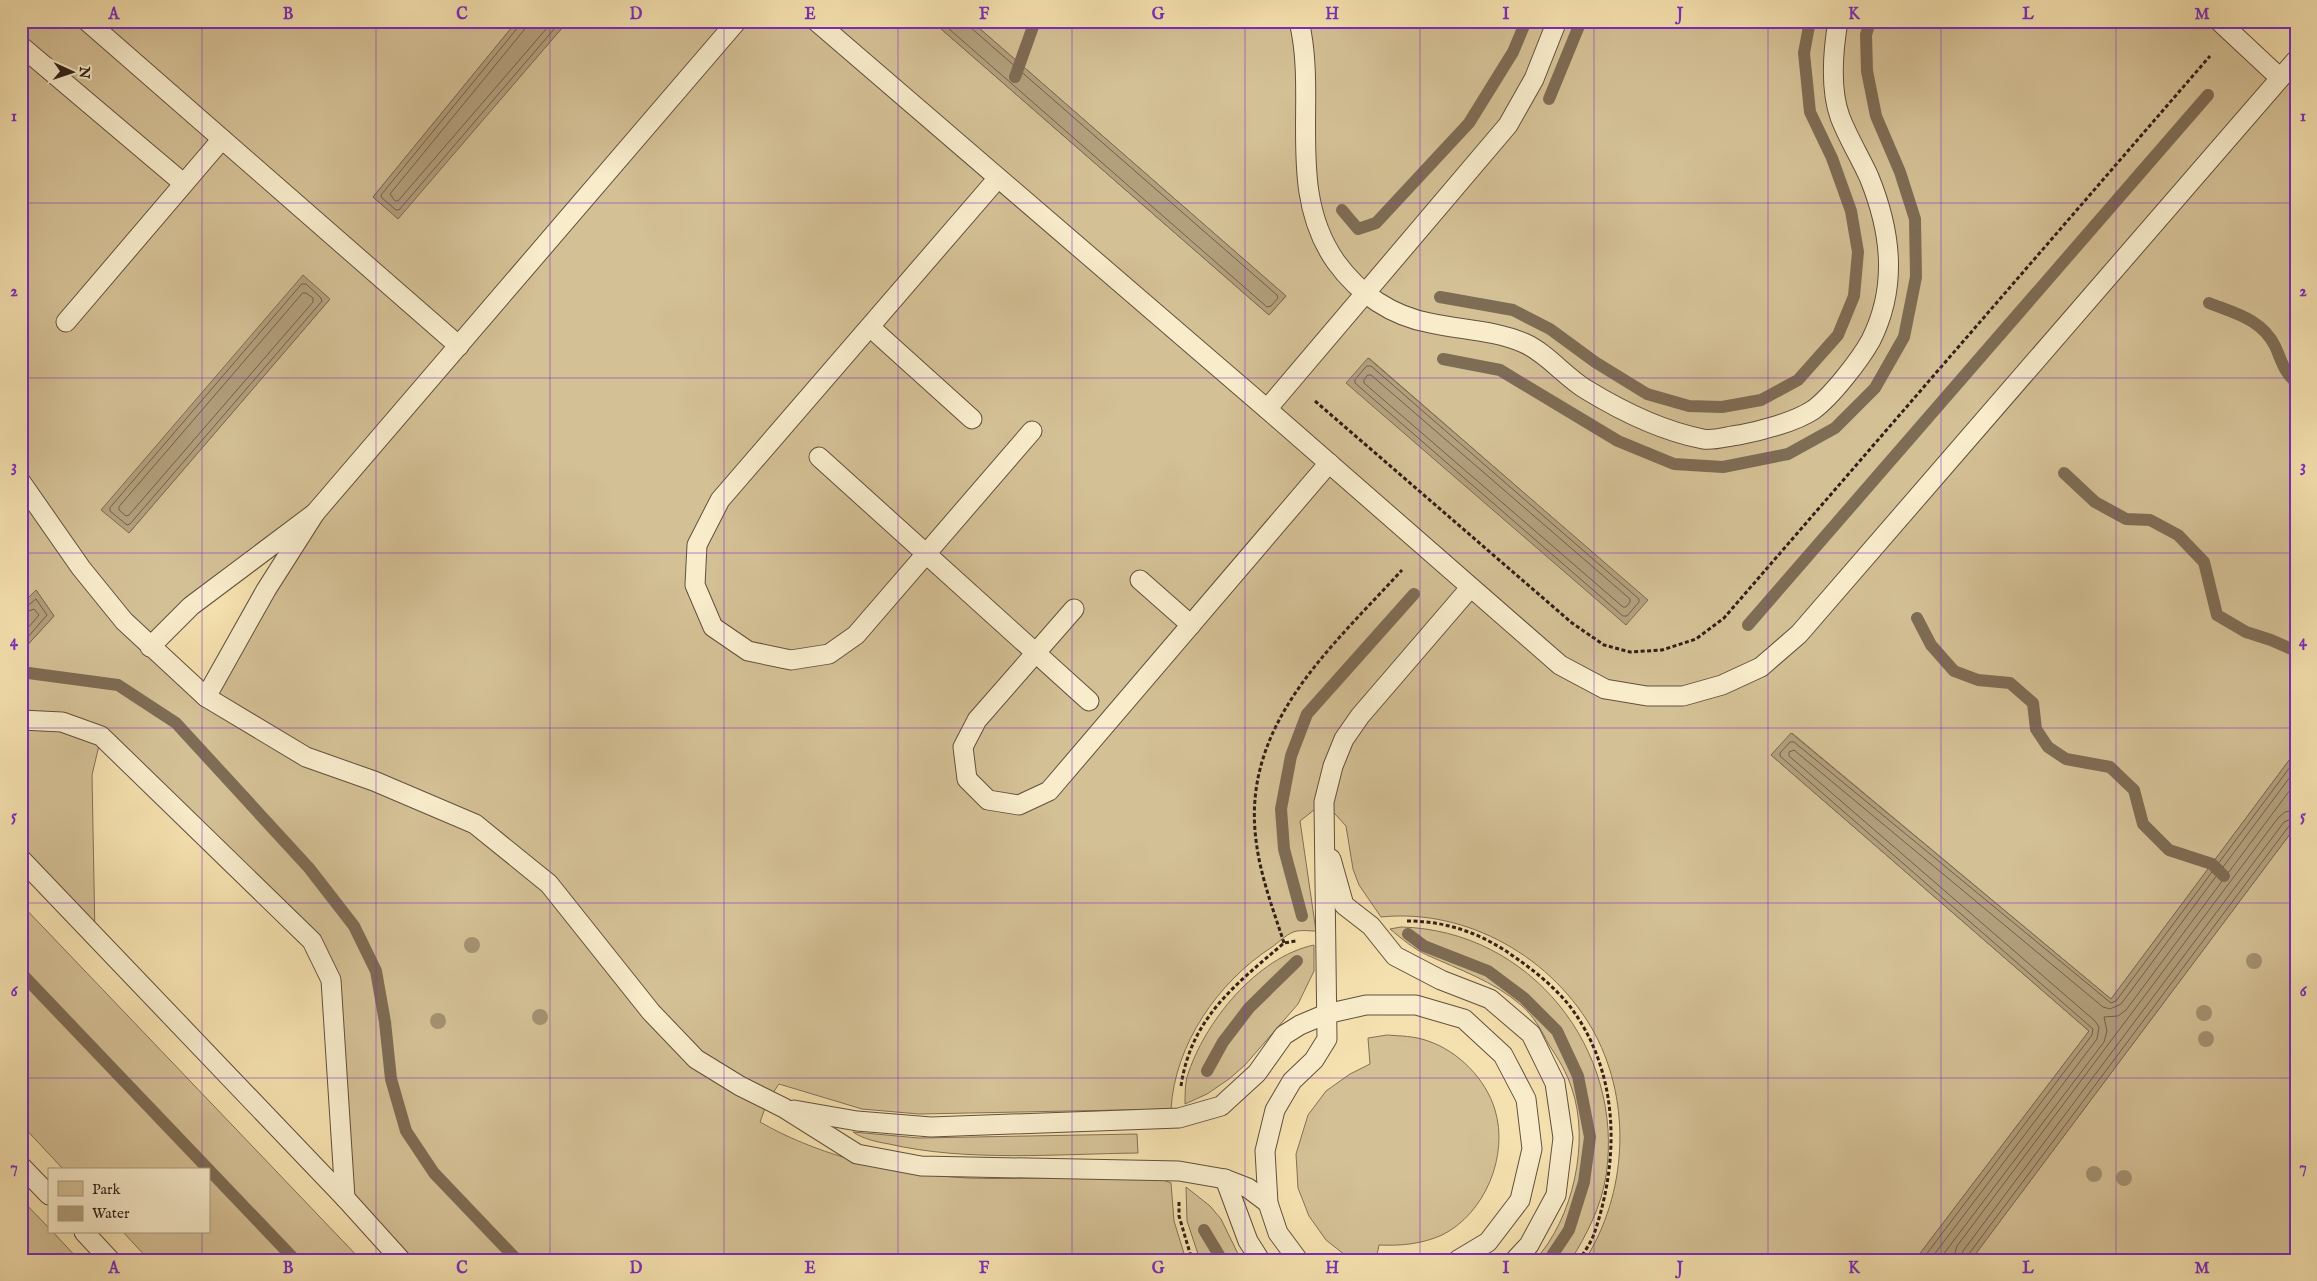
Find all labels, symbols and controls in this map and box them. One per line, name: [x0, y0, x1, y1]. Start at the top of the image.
text: A: [108, 5, 121, 25]
text: B: [283, 5, 294, 25]
text: C: [456, 5, 468, 25]
text: D: [630, 5, 643, 25]
text: E: [804, 5, 816, 25]
text: F: [979, 5, 990, 25]
text: G: [1152, 5, 1165, 25]
text: H: [1325, 5, 1339, 25]
text: I: [1503, 5, 1510, 25]
text: J: [1675, 5, 1684, 25]
text: K: [1848, 5, 1861, 25]
text: L: [2022, 5, 2034, 25]
text: M: [2194, 5, 2210, 25]
north arrow: [48, 48, 98, 98]
text: N: [75, 65, 93, 79]
text: 1: [11, 107, 17, 127]
text: 1: [2300, 107, 2306, 127]
text: 2: [10, 282, 18, 302]
text: 2: [2299, 282, 2307, 302]
text: 3: [11, 457, 17, 477]
text: 3: [2300, 457, 2306, 477]
text: 4: [10, 632, 19, 652]
text: 4: [2299, 632, 2308, 652]
text: 5: [11, 807, 17, 827]
text: 5: [2300, 807, 2306, 827]
text: 6: [11, 982, 19, 1002]
text: 6: [2300, 982, 2308, 1002]
text: 7: [10, 1158, 18, 1178]
text: 7: [2299, 1158, 2307, 1178]
legend: [48, 1168, 210, 1234]
text: Park: [92, 1180, 122, 1199]
text: Water: [92, 1204, 130, 1223]
text: A: [108, 1259, 121, 1279]
text: B: [283, 1259, 294, 1279]
text: C: [456, 1259, 468, 1279]
text: D: [630, 1259, 643, 1279]
text: E: [804, 1259, 816, 1279]
text: F: [979, 1259, 990, 1279]
text: G: [1152, 1259, 1165, 1279]
text: H: [1325, 1259, 1339, 1279]
text: I: [1503, 1259, 1510, 1279]
text: J: [1675, 1259, 1684, 1279]
text: K: [1848, 1259, 1861, 1279]
text: L: [2022, 1259, 2034, 1279]
text: M: [2194, 1259, 2210, 1279]

